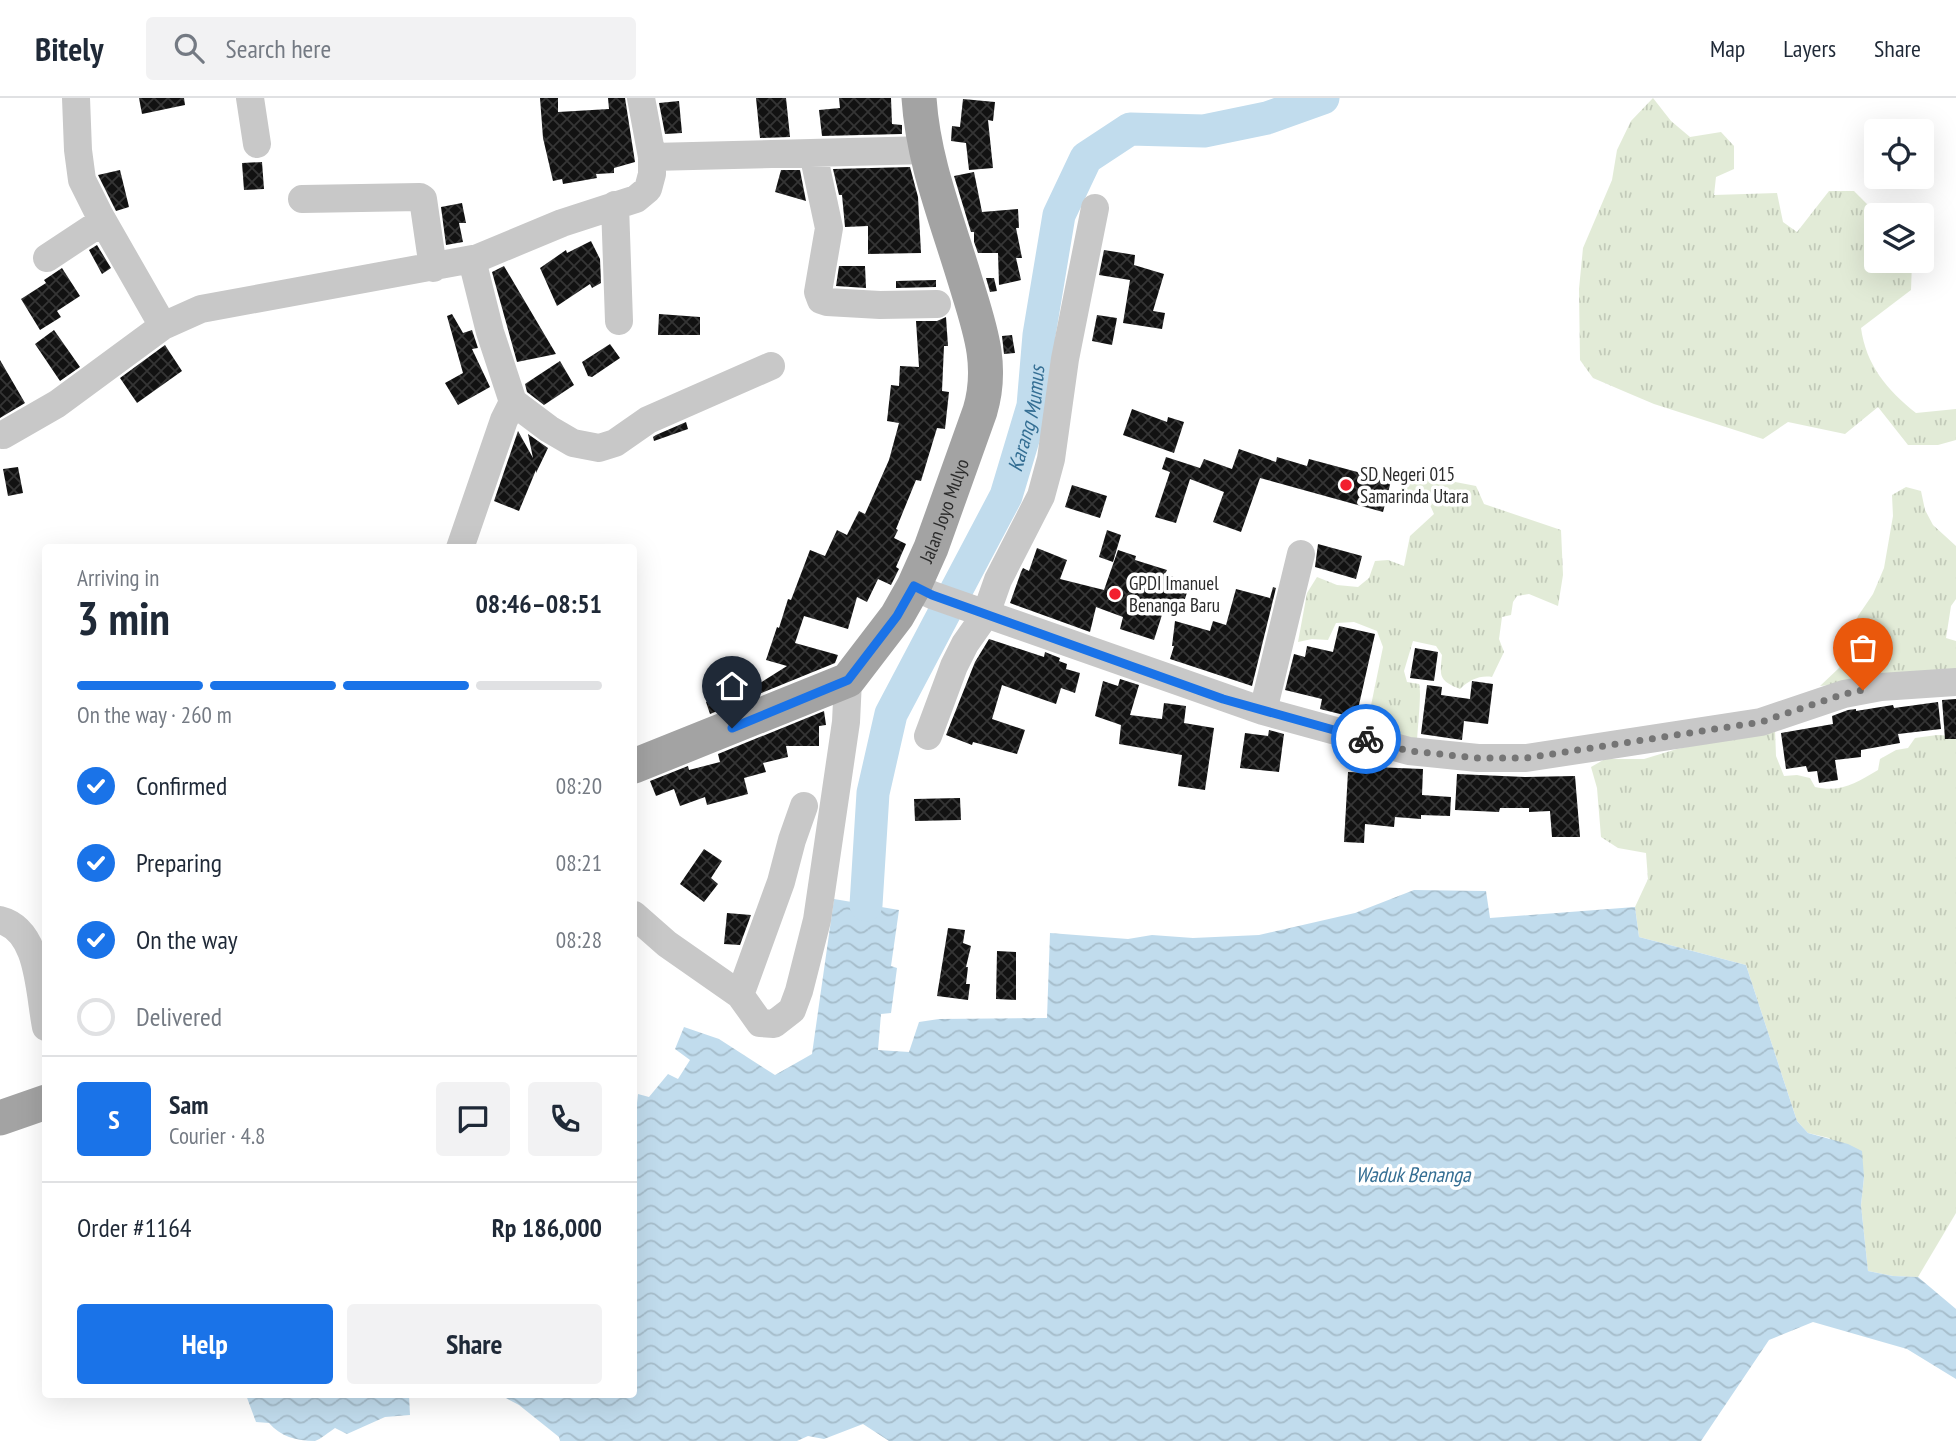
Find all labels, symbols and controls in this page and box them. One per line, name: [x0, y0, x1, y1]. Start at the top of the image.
search box: [146, 17, 636, 80]
text: Bitely: [35, 27, 104, 70]
icon: search: [170, 29, 208, 67]
text: Search here: [226, 32, 331, 65]
text: Map: [1710, 33, 1745, 64]
text: Layers: [1783, 33, 1836, 64]
text: Share: [1874, 33, 1921, 64]
map controls: [1864, 119, 1934, 273]
button: locate: [1864, 119, 1934, 189]
button: layers: [1864, 203, 1934, 273]
water label: Karang Mumus: [1001, 363, 1050, 475]
street label: Jalan Joyo Mulyo: [914, 455, 974, 567]
place label: SD Negeri 015 Samarinda Utara: [1360, 462, 1469, 508]
marker: SD Negeri 015 Samarinda Utara: [1338, 477, 1354, 493]
text: Arriving in: [77, 563, 159, 592]
place label: GPDI Imanuel Benanga Baru: [1129, 571, 1220, 617]
marker: GPDI Imanuel Benanga Baru: [1107, 586, 1123, 602]
text: 08:46–08:51: [475, 587, 602, 620]
text: 3 min: [77, 588, 170, 648]
pin: [1833, 618, 1893, 690]
icon: bag: [1844, 629, 1882, 667]
pin: [702, 656, 762, 728]
icon: home: [713, 667, 751, 705]
text: On the way · 260 m: [77, 700, 232, 729]
courier: [1331, 704, 1401, 774]
icon: bike: [1347, 720, 1385, 758]
icon: check: [77, 767, 115, 805]
text: Confirmed: [136, 769, 227, 802]
text: 08:20: [556, 771, 602, 800]
icon: check: [77, 844, 115, 882]
text: Preparing: [136, 846, 222, 879]
text: 08:21: [556, 848, 602, 877]
icon: check: [77, 921, 115, 959]
text: On the way: [136, 923, 238, 956]
text: 08:28: [556, 925, 602, 954]
text: Delivered: [136, 1000, 222, 1033]
button: chat: [436, 1082, 510, 1156]
button: phone: [528, 1082, 602, 1156]
text: Sam: [169, 1088, 208, 1121]
text: S: [108, 1103, 120, 1136]
text: Courier · 4.8: [169, 1121, 265, 1150]
water label: Waduk Benanga: [1356, 1161, 1472, 1188]
text: Order #1164: [77, 1211, 192, 1244]
text: Rp 186,000: [492, 1211, 602, 1244]
button: Help: [77, 1304, 333, 1384]
button: Share: [347, 1304, 602, 1384]

